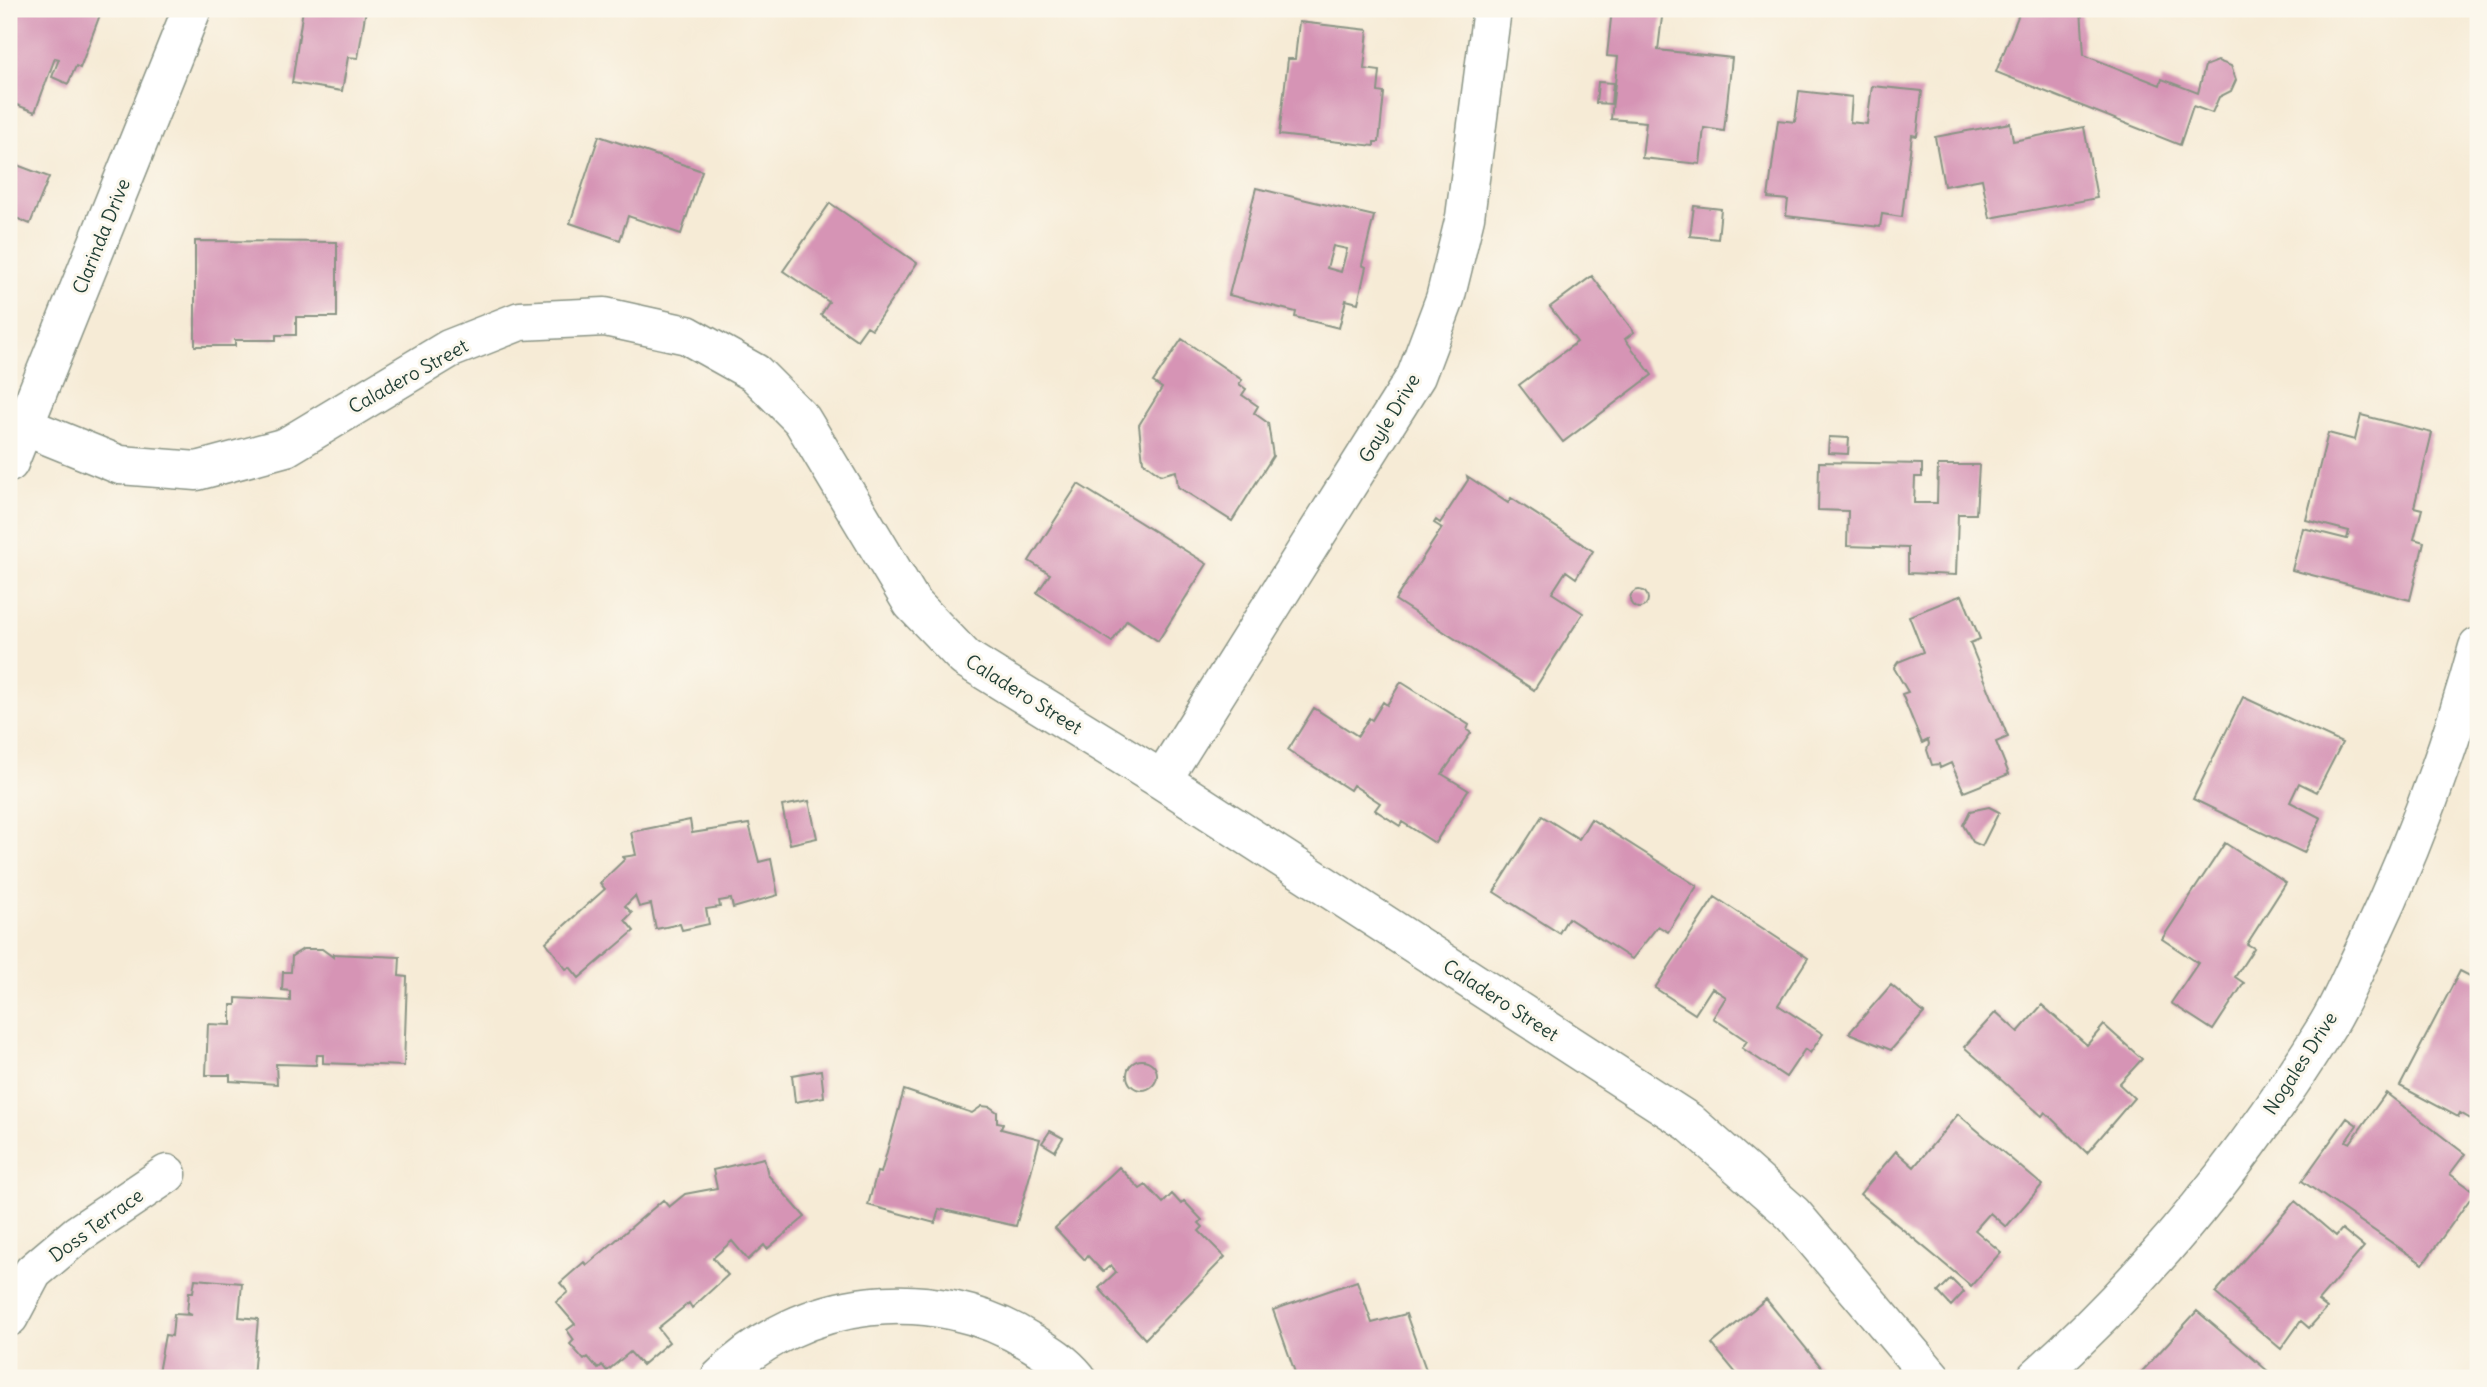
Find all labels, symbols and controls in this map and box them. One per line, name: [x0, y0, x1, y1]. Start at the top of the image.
street label: Clarinda Drive: [67, 175, 135, 297]
street label: Caladero Street: [344, 333, 472, 419]
street label: Gayle Drive: [1353, 369, 1425, 467]
street label: Caladero Street: [961, 649, 1087, 739]
street label: Caladero Street: [1439, 954, 1563, 1046]
street label: Nogales Drive: [2258, 1007, 2342, 1119]
street label: Doss Terrace: [44, 1183, 148, 1267]

